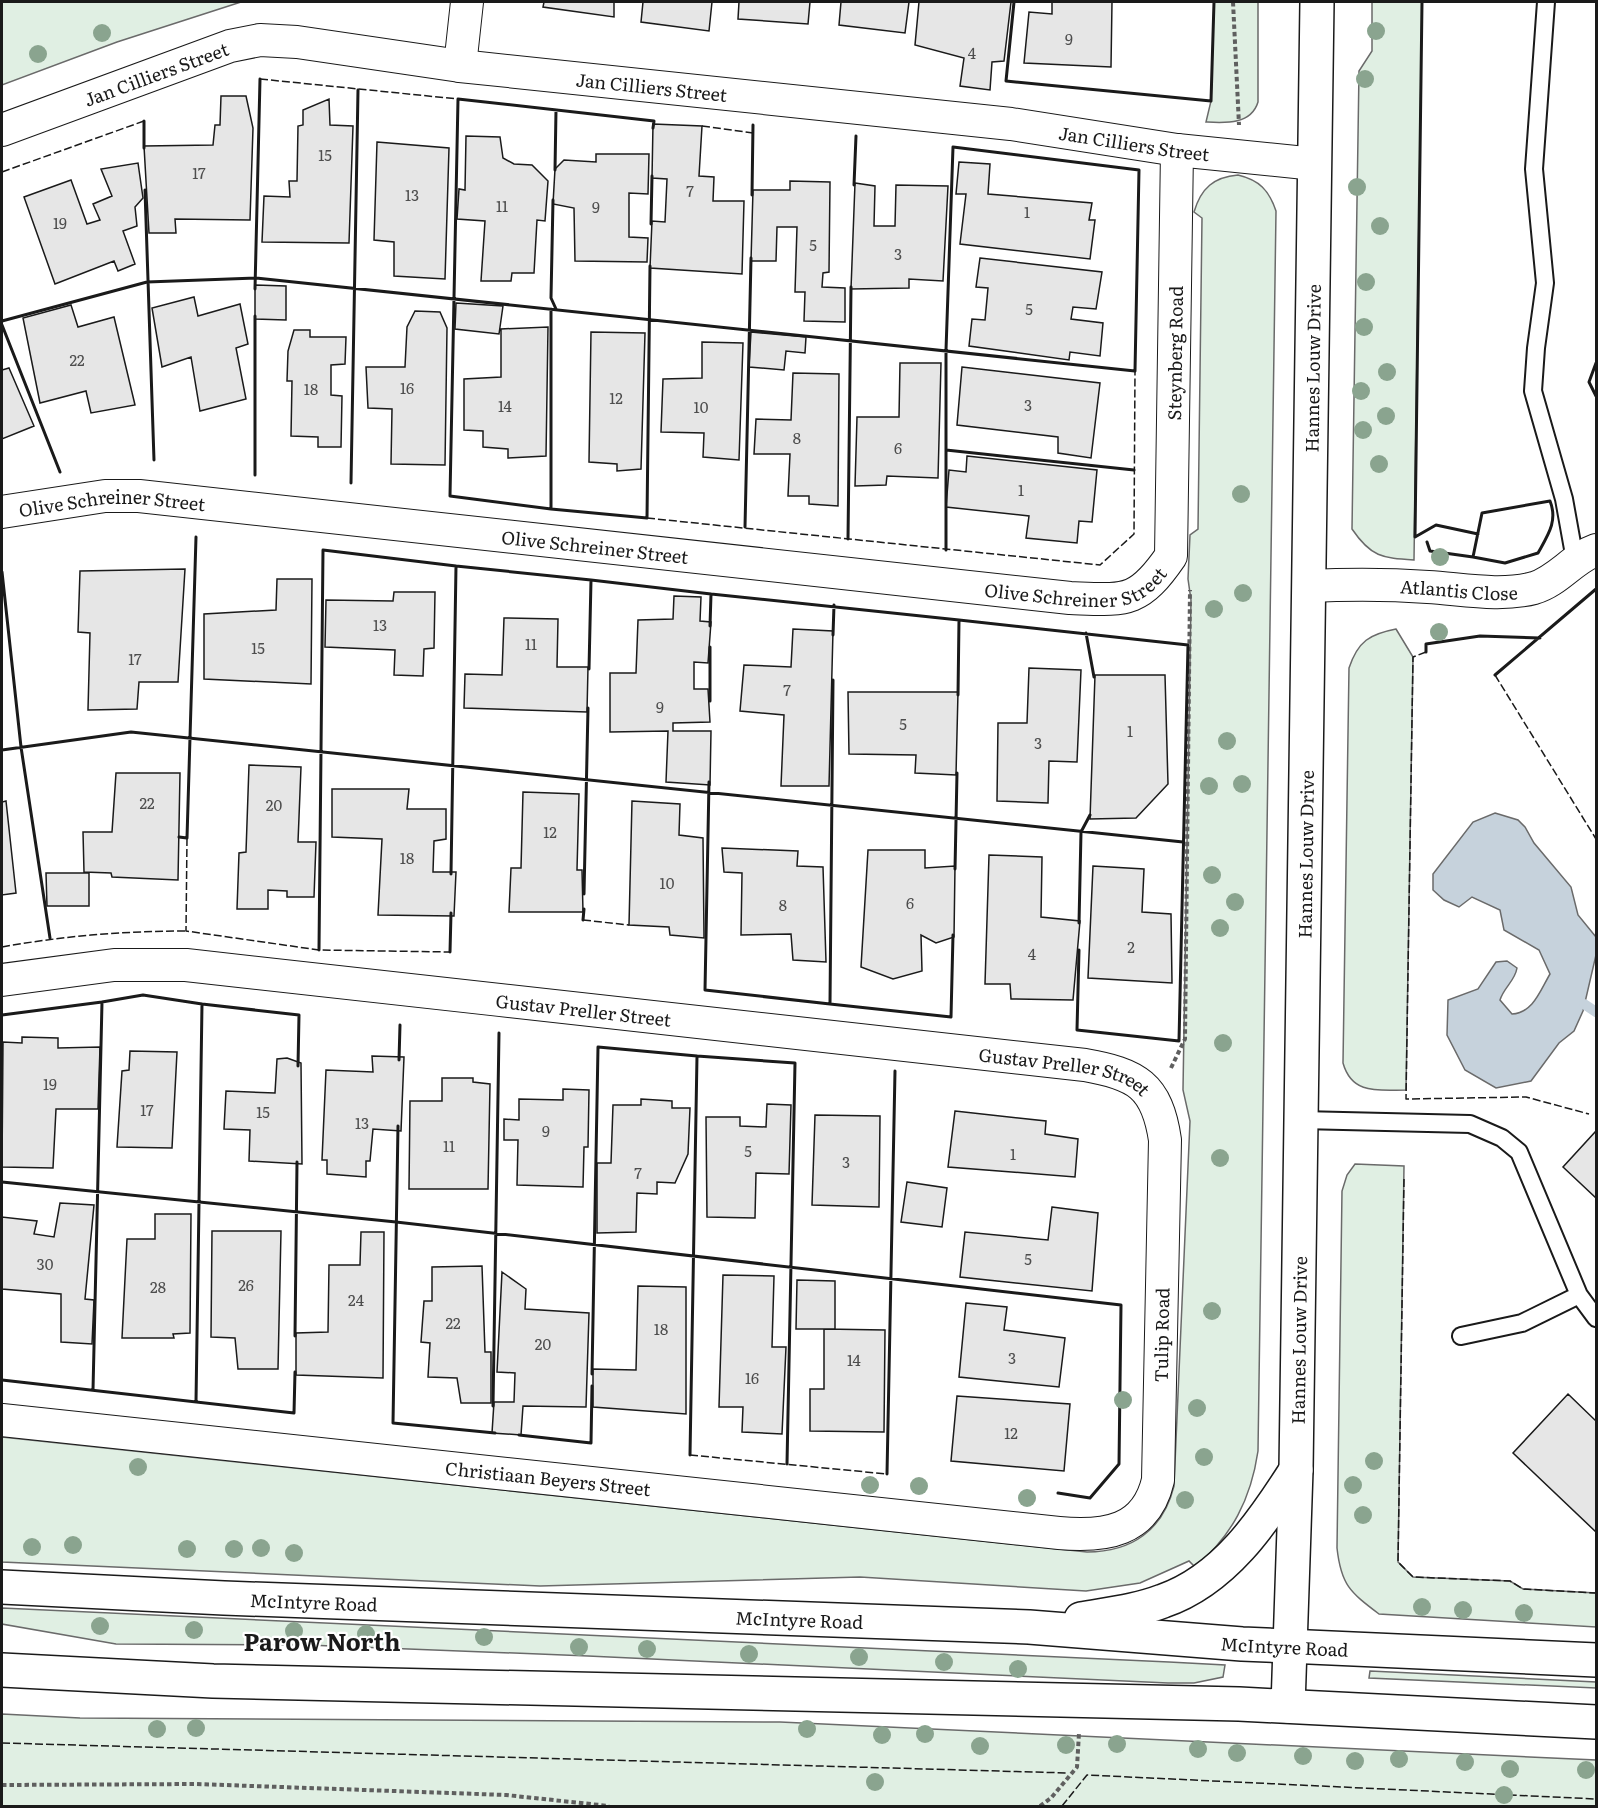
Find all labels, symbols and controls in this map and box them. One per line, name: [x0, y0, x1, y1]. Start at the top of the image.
house number: 9: [1065, 27, 1073, 50]
street label: Jan Cilliers Street: [80, 34, 233, 112]
house number: 4: [968, 41, 976, 64]
street label: Jan Cilliers Street: [575, 65, 729, 108]
street label: Jan Cilliers Street: [1057, 118, 1211, 167]
house number: 15: [318, 143, 332, 166]
house number: 17: [192, 161, 206, 184]
house number: 7: [686, 179, 694, 202]
house number: 13: [405, 183, 419, 206]
house number: 11: [496, 194, 508, 217]
house number: 9: [592, 195, 600, 218]
house number: 1: [1024, 200, 1030, 223]
house number: 19: [53, 211, 67, 234]
house number: 5: [809, 233, 817, 256]
house number: 3: [894, 242, 902, 265]
street label: Hannes Louw Drive: [1297, 284, 1326, 453]
street label: Steynberg Road: [1160, 285, 1188, 420]
house number: 5: [1025, 297, 1033, 320]
house number: 22: [69, 348, 85, 371]
house number: 16: [400, 376, 414, 399]
house number: 18: [304, 377, 318, 400]
house number: 12: [609, 386, 623, 409]
house number: 3: [1024, 393, 1032, 416]
house number: 14: [498, 394, 512, 417]
house number: 10: [694, 395, 709, 418]
house number: 8: [793, 426, 801, 449]
house number: 6: [894, 436, 902, 459]
house number: 1: [1018, 478, 1024, 501]
street label: Olive Schreiner Street: [17, 482, 207, 523]
street label: Olive Schreiner Street: [500, 522, 691, 570]
street label: Olive Schreiner Street: [983, 560, 1173, 613]
street label: Atlantis Close: [1399, 572, 1519, 606]
house number: 13: [373, 613, 387, 636]
house number: 11: [525, 632, 537, 655]
house number: 15: [251, 636, 265, 659]
house number: 17: [128, 647, 142, 670]
house number: 7: [783, 678, 791, 701]
house number: 9: [656, 695, 664, 718]
house number: 5: [899, 712, 907, 735]
house number: 1: [1127, 719, 1133, 742]
house number: 3: [1034, 731, 1042, 754]
street label: Hannes Louw Drive: [1290, 770, 1320, 939]
house number: 22: [139, 791, 155, 814]
house number: 20: [266, 793, 282, 816]
house number: 12: [543, 820, 557, 843]
house number: 18: [400, 846, 414, 869]
house number: 10: [660, 871, 675, 894]
house number: 6: [906, 891, 914, 914]
house number: 8: [779, 893, 787, 916]
house number: 2: [1127, 935, 1135, 958]
house number: 4: [1028, 942, 1036, 965]
street label: Gustav Preller Street: [494, 986, 673, 1032]
street label: Gustav Preller Street: [977, 1040, 1158, 1102]
house number: 19: [43, 1072, 57, 1095]
house number: 17: [140, 1098, 154, 1121]
house number: 15: [256, 1100, 270, 1123]
house number: 13: [355, 1111, 369, 1134]
house number: 9: [542, 1119, 550, 1142]
house number: 11: [443, 1134, 455, 1157]
house number: 5: [744, 1139, 752, 1162]
house number: 1: [1010, 1142, 1016, 1165]
house number: 3: [842, 1150, 850, 1173]
house number: 7: [634, 1161, 642, 1184]
house number: 5: [1024, 1247, 1032, 1270]
house number: 30: [37, 1252, 54, 1275]
street label: Hannes Louw Drive: [1283, 1256, 1313, 1425]
house number: 26: [238, 1273, 254, 1296]
house number: 28: [150, 1275, 166, 1298]
street label: Tulip Road: [1147, 1287, 1175, 1383]
house number: 24: [348, 1288, 364, 1311]
house number: 22: [445, 1311, 461, 1334]
house number: 18: [654, 1317, 668, 1340]
house number: 20: [535, 1332, 551, 1355]
house number: 3: [1008, 1346, 1016, 1369]
house number: 14: [847, 1348, 861, 1371]
house number: 16: [745, 1366, 759, 1389]
house number: 12: [1004, 1421, 1018, 1444]
street label: Christiaan Beyers Street: [444, 1454, 653, 1502]
street label: McIntyre Road: [249, 1585, 378, 1617]
street label: McIntyre Road: [735, 1603, 864, 1635]
district label: Parow North: [244, 1623, 400, 1658]
street label: McIntyre Road: [1220, 1629, 1349, 1662]

